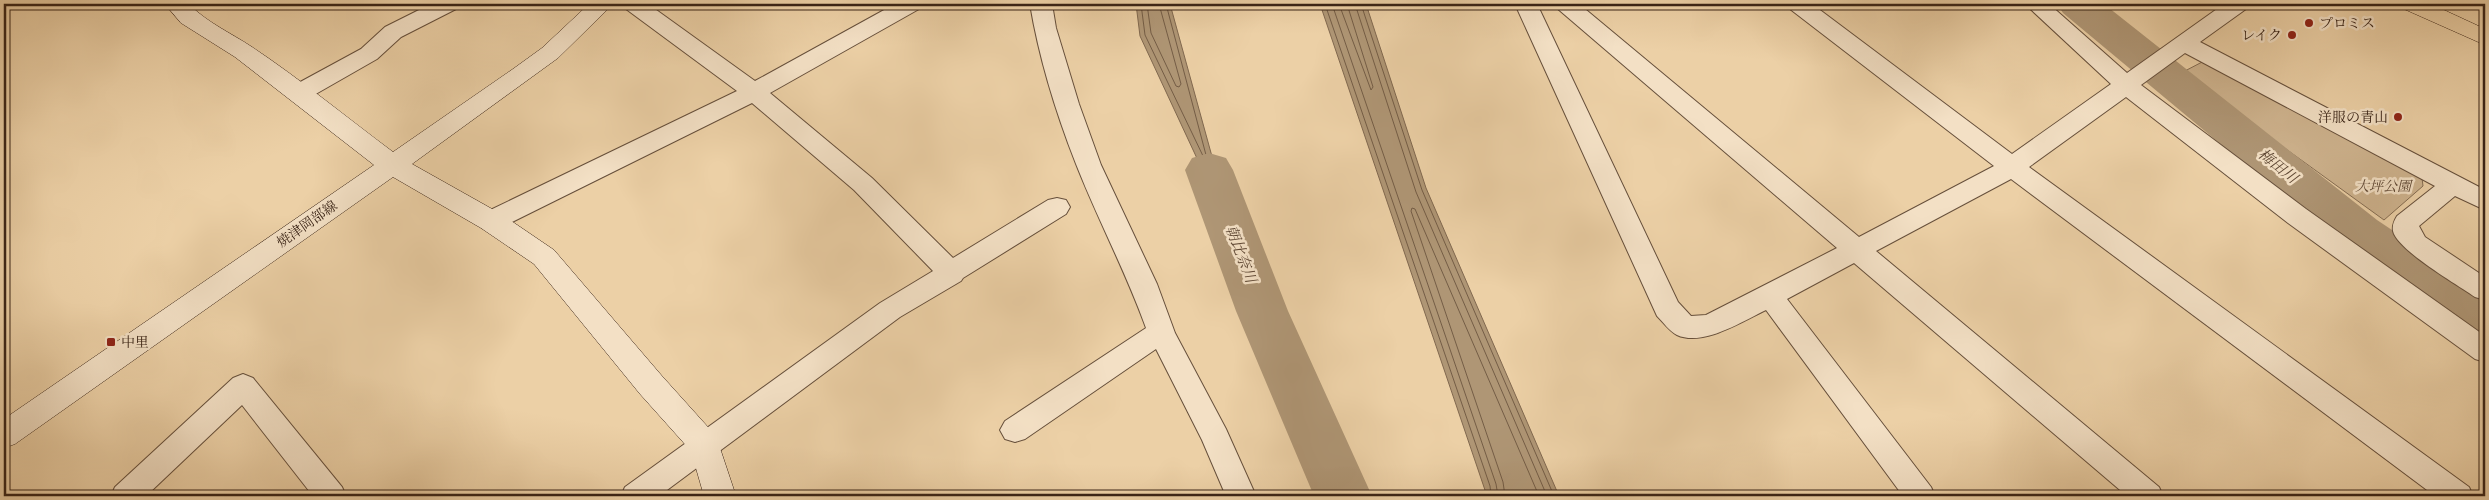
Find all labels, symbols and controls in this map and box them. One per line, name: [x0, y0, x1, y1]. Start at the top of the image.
place label: プロミス: [2319, 15, 2375, 32]
marker: プロミス: [2303, 17, 2315, 29]
place label: レイク: [2241, 27, 2282, 44]
marker: レイク: [2286, 29, 2298, 41]
place label: 洋服の青山: [2318, 109, 2388, 126]
marker: 洋服の青山: [2392, 111, 2404, 123]
water label: 梅田川: [2255, 145, 2303, 188]
park label: 大坪公園: [2355, 178, 2413, 195]
street label: 焼津岡部線: [273, 197, 341, 251]
water label: 朝比奈川: [1222, 223, 1261, 287]
place label: 中里: [121, 334, 149, 351]
marker: 中里: [105, 336, 117, 348]

